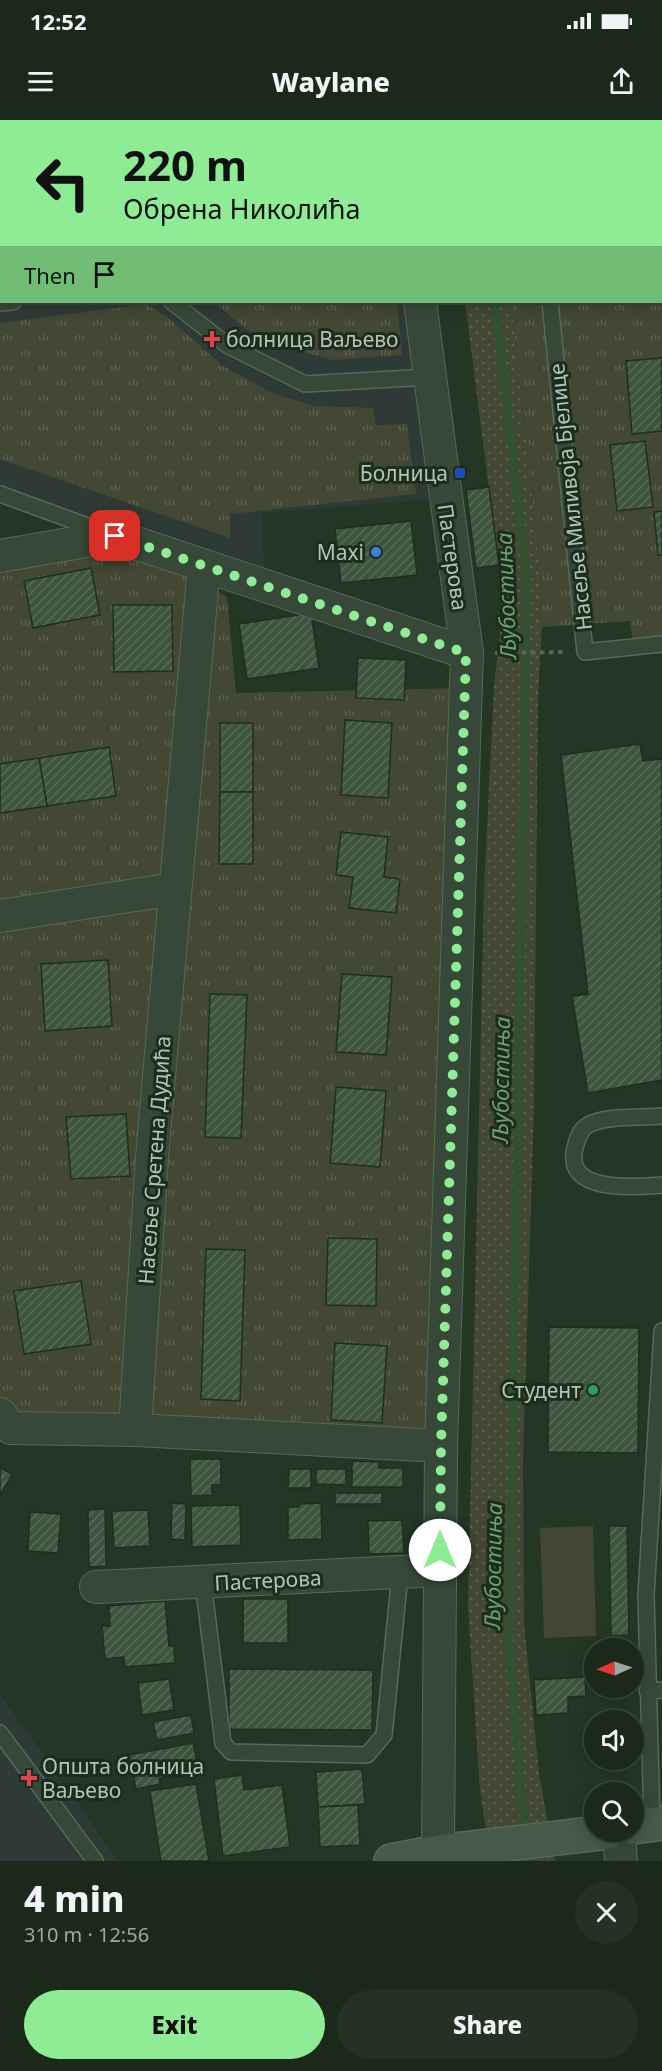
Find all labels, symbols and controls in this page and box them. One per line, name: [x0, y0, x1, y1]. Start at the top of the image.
text: 12:52: [30, 6, 87, 36]
text: Waylane: [272, 63, 390, 100]
icon: menu: [24, 65, 57, 98]
icon: share: [605, 65, 638, 98]
text: 220 m: [123, 136, 247, 193]
icon: left: [24, 144, 102, 222]
text: Обрена Николића: [123, 190, 361, 227]
icon: arrive: [88, 258, 121, 291]
text: Then: [24, 260, 76, 290]
place label: болница Ваљево: [226, 325, 399, 353]
marker: болница Ваљево: [203, 330, 221, 348]
street label: Насеље Миливоја Бјелице: [542, 362, 598, 632]
place label: Болница: [360, 459, 448, 487]
marker: Болница: [453, 466, 467, 480]
street label: Пастерова: [432, 502, 474, 612]
pin: [89, 510, 140, 561]
icon: arrive: [98, 519, 131, 552]
water label: Љубостиња: [488, 532, 522, 661]
place label: Maxi: [317, 538, 364, 566]
marker: Maxi: [369, 545, 383, 559]
water label: Љубостиња: [484, 1016, 516, 1145]
street label: Насеље Сретена Дудића: [131, 1035, 177, 1285]
place label: Студент: [501, 1376, 581, 1404]
marker: Студент: [586, 1383, 600, 1397]
water label: Љубостиња: [476, 1502, 508, 1631]
position arrow: [408, 1518, 472, 1582]
street label: Пастерова: [214, 1563, 322, 1597]
north arrow: [584, 1638, 644, 1698]
map controls: [584, 1638, 644, 1842]
button: sound: [584, 1710, 644, 1770]
place label: Општа болница Ваљево: [42, 1752, 204, 1804]
marker: Општа болница Ваљево: [20, 1769, 38, 1787]
button: search: [584, 1782, 644, 1842]
text: 4 min: [24, 1874, 125, 1923]
button: close: [575, 1881, 638, 1944]
text: 310 m · 12:56: [24, 1921, 149, 1948]
button: Exit: [24, 1990, 325, 2059]
button: Share: [337, 1990, 638, 2059]

